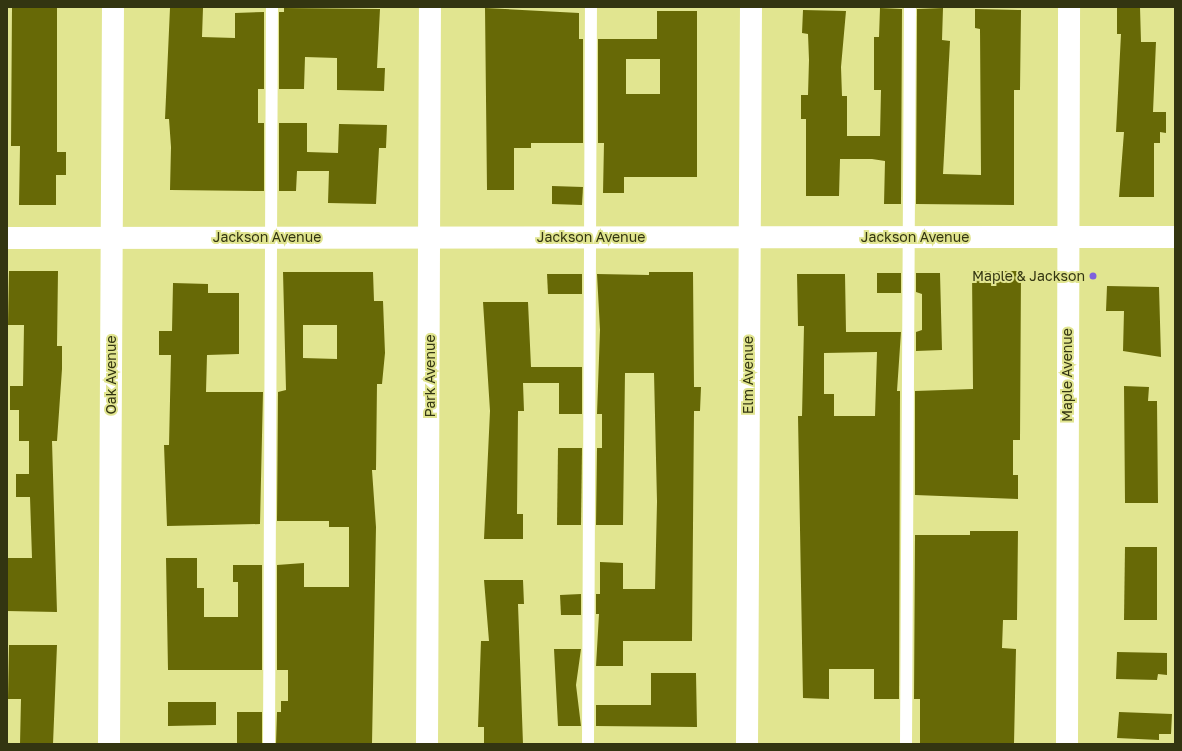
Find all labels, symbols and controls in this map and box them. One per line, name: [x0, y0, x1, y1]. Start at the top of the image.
street label: Jackson Avenue: [213, 229, 321, 245]
street label: Jackson Avenue: [537, 229, 645, 245]
street label: Jackson Avenue: [861, 229, 969, 245]
place label: Maple & Jackson: [972, 268, 1085, 284]
marker: Maple & Jackson: [1088, 271, 1098, 281]
street label: Maple Avenue: [1059, 328, 1075, 422]
street label: Park Avenue: [422, 334, 438, 418]
street label: Oak Avenue: [103, 335, 119, 415]
street label: Elm Avenue: [740, 336, 756, 414]

